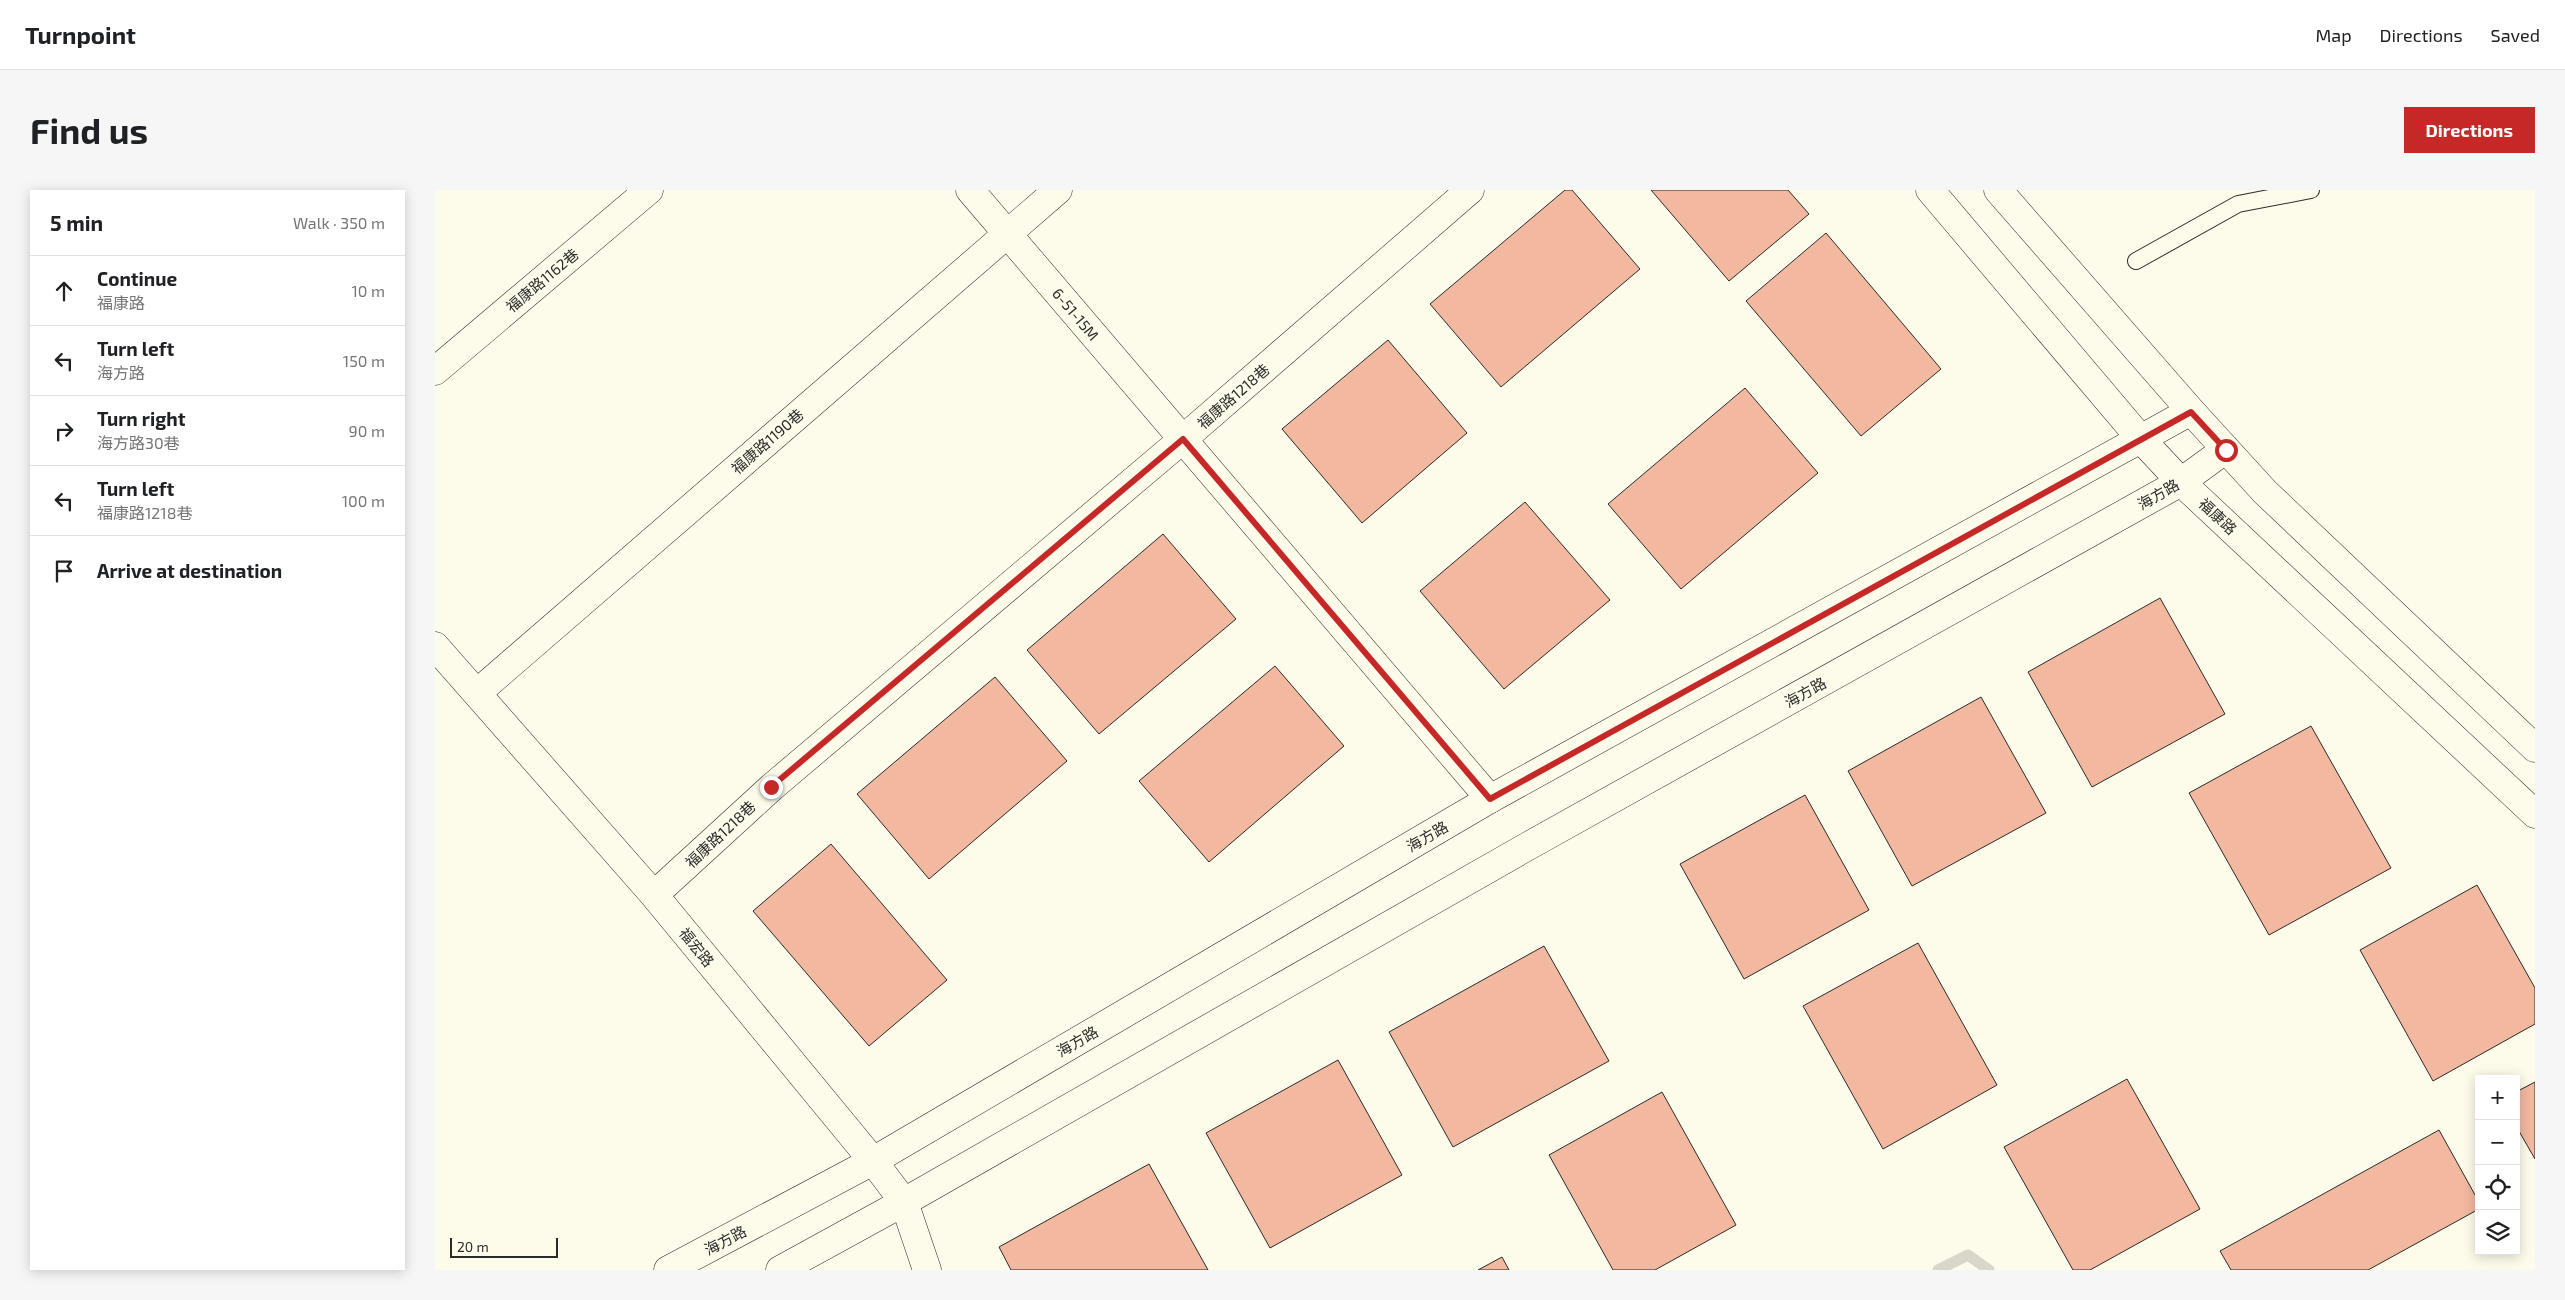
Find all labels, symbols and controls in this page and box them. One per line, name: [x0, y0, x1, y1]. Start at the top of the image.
text: Turnpoint: [25, 20, 136, 49]
text: Map: [2315, 24, 2352, 46]
text: Directions: [2380, 24, 2463, 46]
text: Saved: [2491, 24, 2540, 46]
button: Directions: [2404, 107, 2535, 153]
text: Find us: [30, 109, 148, 151]
text: 5 min: [50, 210, 103, 235]
text: Walk · 350 m: [293, 213, 385, 232]
street label: 福康路1162巷: [502, 245, 582, 315]
text: Continue: [97, 267, 177, 290]
icon: ahead: [50, 277, 78, 305]
text: 10 m: [351, 281, 385, 300]
street label: 6-51-15M: [1049, 284, 1103, 344]
text: 福康路: [97, 293, 145, 312]
text: Turn left: [97, 337, 174, 360]
icon: left: [50, 347, 78, 375]
text: 150 m: [343, 351, 385, 370]
street label: 福康路1218巷: [1193, 360, 1273, 432]
text: 海方路: [97, 363, 145, 382]
street label: 福康路1190巷: [727, 405, 807, 477]
text: Turn right: [97, 407, 185, 430]
icon: right: [50, 417, 78, 445]
text: 90 m: [349, 421, 385, 440]
text: 海方路30巷: [97, 433, 180, 452]
route start: [2215, 439, 2238, 462]
street label: 海方路: [2134, 475, 2182, 513]
text: Turn left: [97, 477, 174, 500]
icon: left: [50, 487, 78, 515]
text: 100 m: [342, 491, 385, 510]
street label: 福康路: [2195, 494, 2241, 538]
text: 福康路1218巷: [97, 503, 192, 522]
icon: arrive: [50, 557, 78, 585]
text: Arrive at destination: [97, 559, 282, 582]
street label: 海方路: [1781, 673, 1829, 711]
route end: [760, 776, 783, 799]
street label: 福康路1218巷: [681, 797, 759, 871]
street label: 海方路: [1403, 817, 1451, 855]
street label: 福宏路: [676, 924, 718, 970]
street label: 海方路: [1053, 1022, 1101, 1060]
map controls: [2475, 1075, 2520, 1255]
button: +: [2475, 1075, 2520, 1120]
button: −: [2475, 1120, 2520, 1165]
button: locate: [2475, 1165, 2520, 1210]
button: layers: [2475, 1210, 2520, 1255]
street label: 海方路: [701, 1221, 749, 1259]
scale bar: [450, 1235, 557, 1258]
text: 20 m: [457, 1238, 489, 1255]

